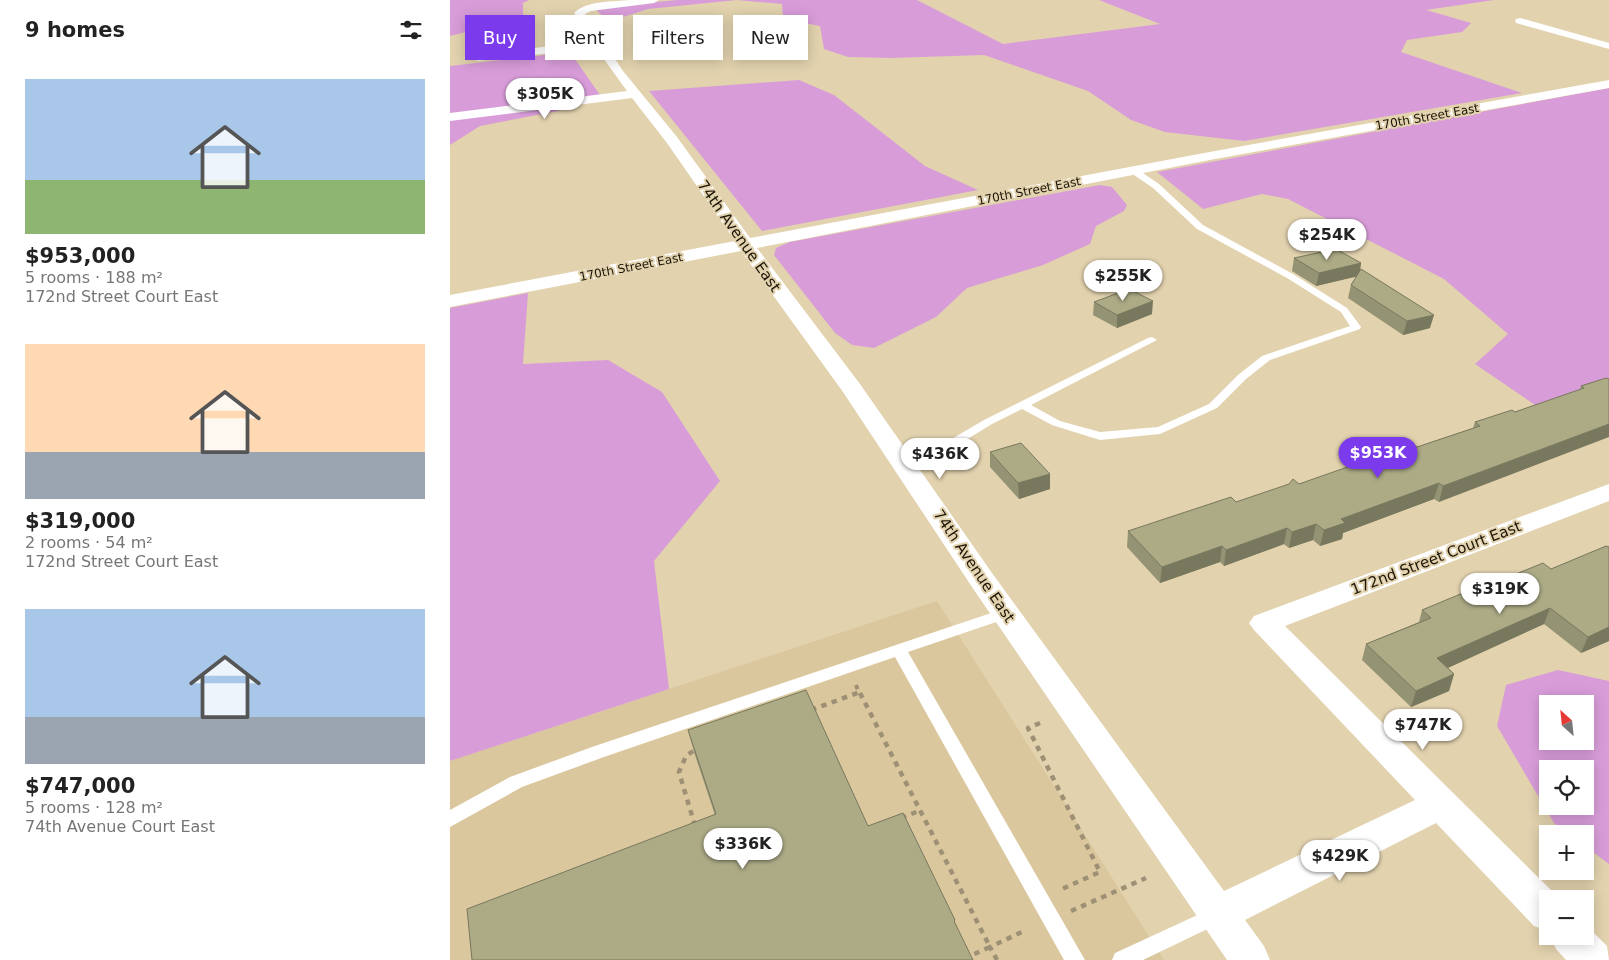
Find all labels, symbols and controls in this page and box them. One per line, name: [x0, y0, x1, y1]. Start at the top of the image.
chip: Buy: [465, 15, 535, 60]
chip: Rent: [545, 15, 623, 60]
chip: Filters: [633, 15, 723, 60]
chip: New: [733, 15, 808, 60]
icon: filters: [397, 16, 425, 44]
text: 9 homes: [25, 18, 125, 42]
pin: $305K: [510, 78, 580, 120]
text: $305K: [517, 84, 573, 103]
street label: 170th Street East: [1374, 101, 1480, 133]
icon: home: [180, 112, 270, 202]
street label: 170th Street East: [976, 174, 1082, 208]
street label: 74th Avenue East: [694, 177, 784, 295]
pin: $254K: [1292, 218, 1362, 261]
text: $254K: [1299, 225, 1355, 244]
text: $953,000: [25, 244, 135, 268]
street label: 170th Street East: [578, 250, 684, 284]
pin: $255K: [1088, 260, 1158, 302]
text: $255K: [1095, 266, 1151, 285]
text: 5 rooms · 188 m²: [25, 268, 163, 287]
text: 172nd Street Court East: [25, 287, 218, 306]
icon: home: [180, 377, 270, 467]
pin: $953K: [1343, 436, 1413, 479]
pin: $436K: [905, 438, 975, 480]
text: $953K: [1350, 443, 1406, 462]
text: $436K: [912, 444, 968, 463]
street label: 74th Avenue East: [930, 506, 1018, 626]
text: $319,000: [25, 509, 135, 533]
street label: 172nd Street Court East: [1348, 517, 1524, 599]
text: 2 rooms · 54 m²: [25, 533, 153, 552]
text: 172nd Street Court East: [25, 552, 218, 571]
pin: $319K: [1465, 572, 1535, 615]
text: $319K: [1472, 579, 1528, 598]
icon: home: [180, 642, 270, 732]
north arrow: [1539, 695, 1594, 750]
map controls: [1539, 695, 1594, 945]
pin: $747K: [1388, 708, 1458, 751]
text: $747K: [1395, 715, 1451, 734]
button: locate: [1539, 760, 1594, 815]
text: $747,000: [25, 774, 135, 798]
text: 5 rooms · 128 m²: [25, 798, 163, 817]
text: 74th Avenue Court East: [25, 817, 215, 836]
button: +: [1539, 825, 1594, 880]
pin: $336K: [708, 828, 778, 870]
text: $336K: [715, 834, 771, 853]
pin: $429K: [1305, 840, 1375, 882]
text: $429K: [1312, 846, 1368, 865]
button: −: [1539, 890, 1594, 945]

